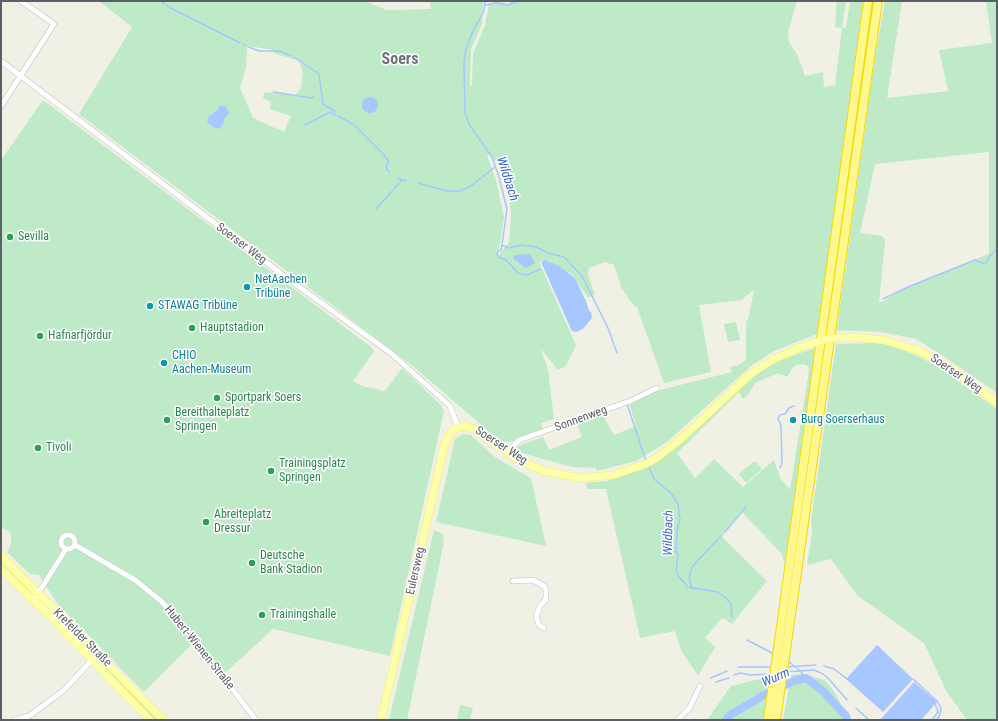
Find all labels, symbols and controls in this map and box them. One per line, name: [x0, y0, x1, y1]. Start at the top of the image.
district label: Soers: [382, 50, 418, 70]
water label: Wildbach: [493, 155, 521, 203]
street label: Soerser Weg: [213, 220, 269, 268]
place label: Sevilla: [18, 230, 49, 244]
marker: Sevilla: [5, 232, 15, 242]
place label: NetAachen Tribüne: [255, 273, 307, 301]
marker: NetAachen Tribüne: [242, 282, 252, 292]
place label: STAWAG Tribüne: [158, 299, 237, 313]
marker: STAWAG Tribüne: [145, 301, 155, 311]
place label: Hauptstadion: [200, 321, 264, 335]
marker: Hauptstadion: [187, 323, 197, 333]
place label: Hafnarfjördur: [48, 329, 112, 343]
marker: Hafnarfjördur: [35, 331, 45, 341]
place label: CHIO Aachen-Museum: [172, 349, 251, 377]
street label: Soerser Weg: [927, 351, 985, 397]
marker: CHIO Aachen-Museum: [159, 358, 169, 368]
place label: Sportpark Soers: [225, 391, 301, 405]
marker: Sportpark Soers: [212, 393, 222, 403]
street label: Sonnenweg: [553, 403, 609, 435]
place label: Bereithalteplatz Springen: [175, 406, 249, 434]
place label: Burg Soerserhaus: [801, 413, 885, 427]
marker: Bereithalteplatz Springen: [162, 415, 172, 425]
marker: Burg Soerserhaus: [788, 415, 798, 425]
street label: Soerser Weg: [472, 424, 530, 468]
place label: Tivoli: [46, 441, 72, 455]
marker: Tivoli: [33, 443, 43, 453]
place label: Trainingsplatz Springen: [279, 457, 346, 485]
marker: Trainingsplatz Springen: [266, 466, 276, 476]
place label: Abreiteplatz Dressur: [214, 508, 271, 536]
water label: Wildbach: [661, 510, 677, 556]
marker: Abreiteplatz Dressur: [201, 517, 211, 527]
street label: Eulersweg: [404, 546, 428, 596]
place label: Deutsche Bank Stadion: [260, 549, 322, 577]
marker: Deutsche Bank Stadion: [247, 558, 257, 568]
street label: Hubert-Wienen-Straße: [161, 603, 237, 693]
street label: Krefelder Straße: [50, 606, 114, 670]
place label: Trainingshalle: [270, 608, 336, 622]
marker: Trainingshalle: [257, 610, 267, 620]
water label: Wurm: [760, 665, 792, 691]

